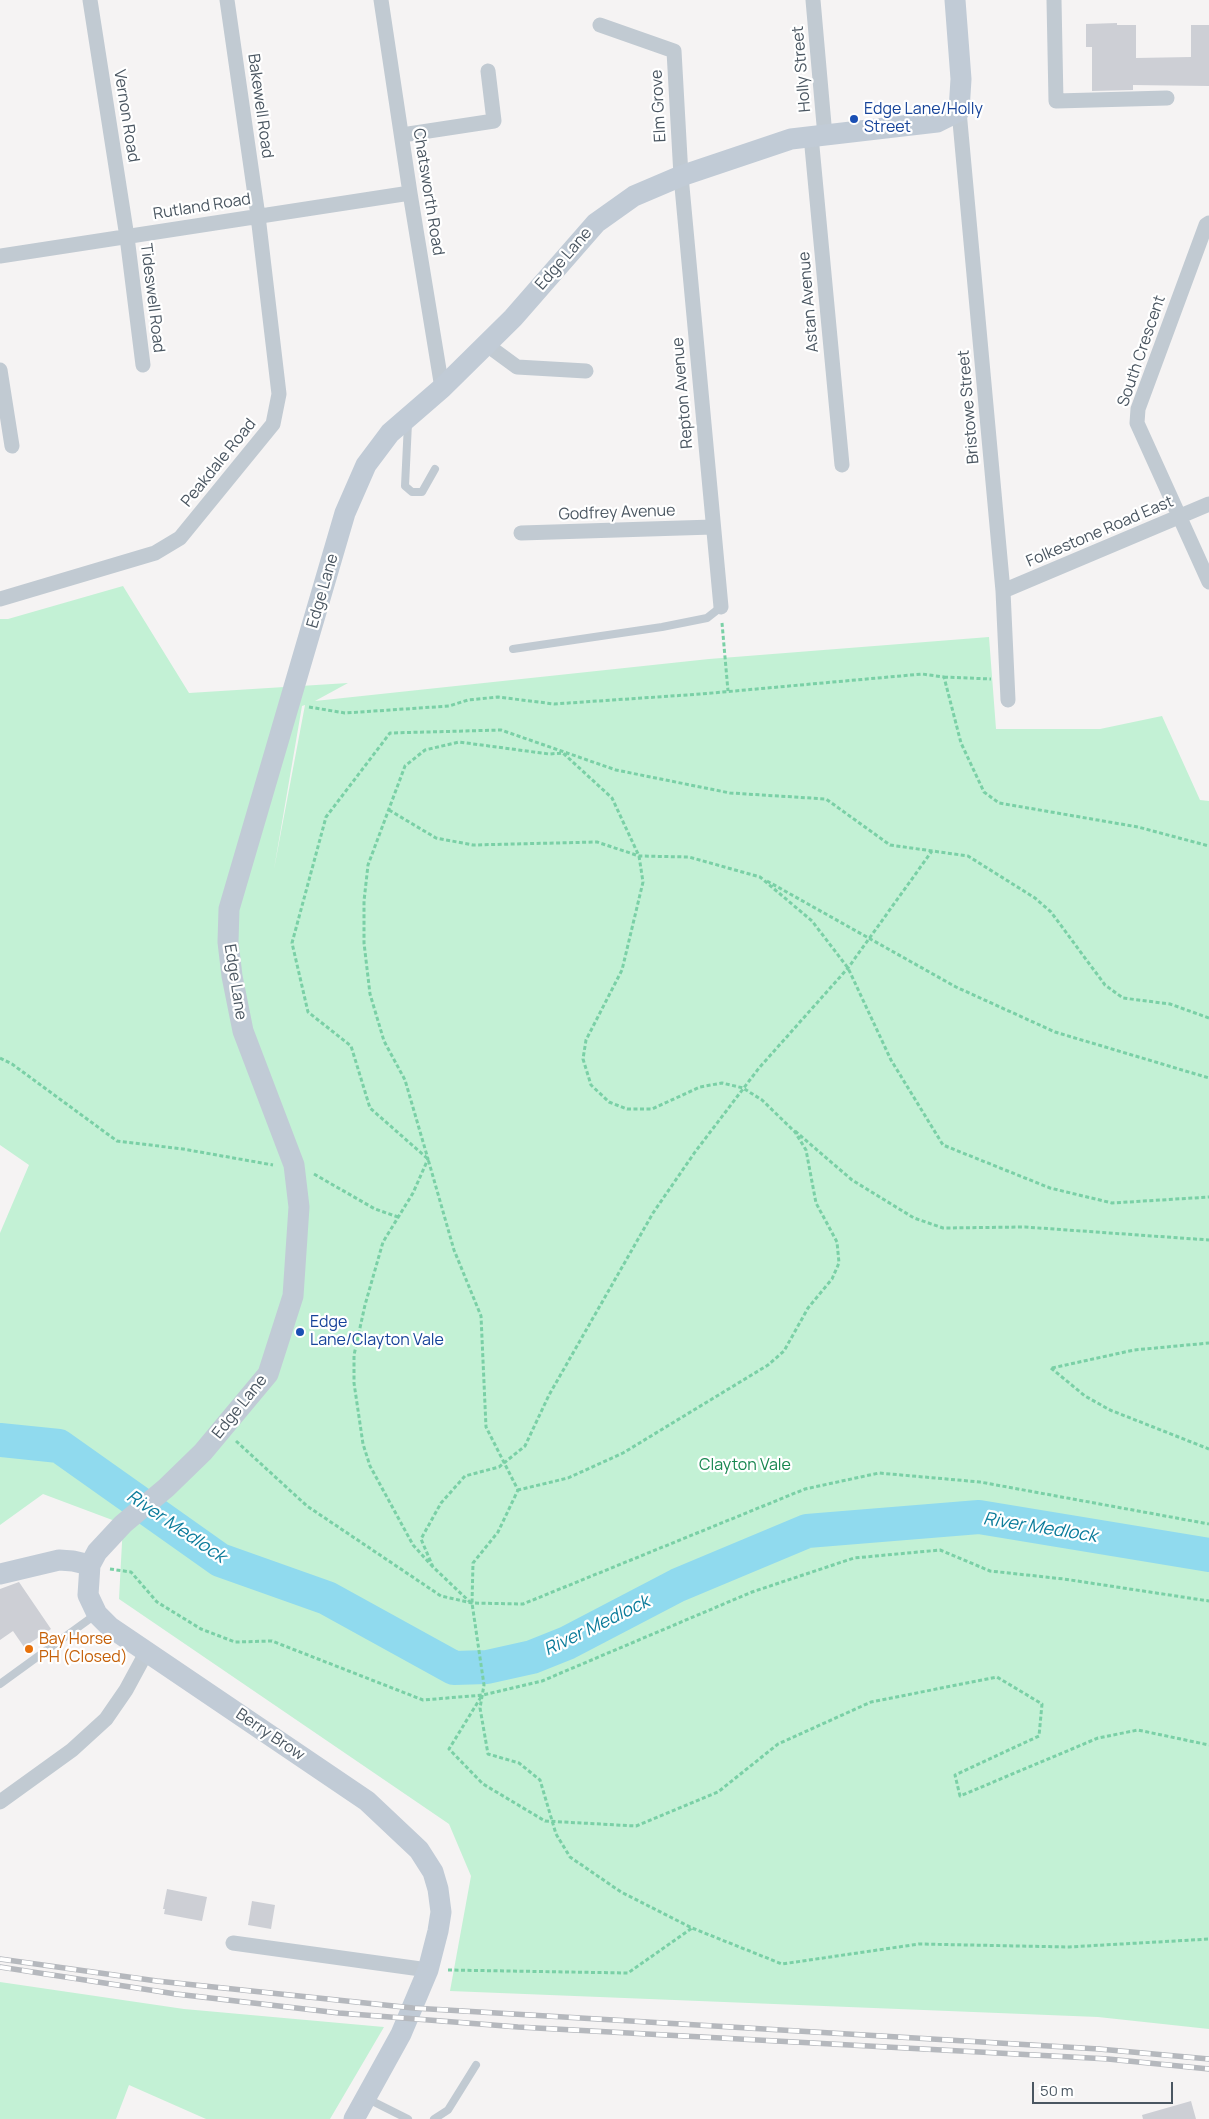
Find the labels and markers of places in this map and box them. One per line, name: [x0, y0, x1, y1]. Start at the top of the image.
place label: Edge Lane/Holly Street: [864, 100, 983, 138]
marker: Edge Lane/Holly Street: [848, 113, 860, 125]
place label: Edge Lane/Clayton Vale: [310, 1313, 444, 1351]
marker: Edge Lane/Clayton Vale: [294, 1326, 306, 1338]
place label: Bay Horse PH (Closed): [39, 1630, 128, 1668]
marker: Bay Horse PH (Closed): [23, 1643, 35, 1655]

